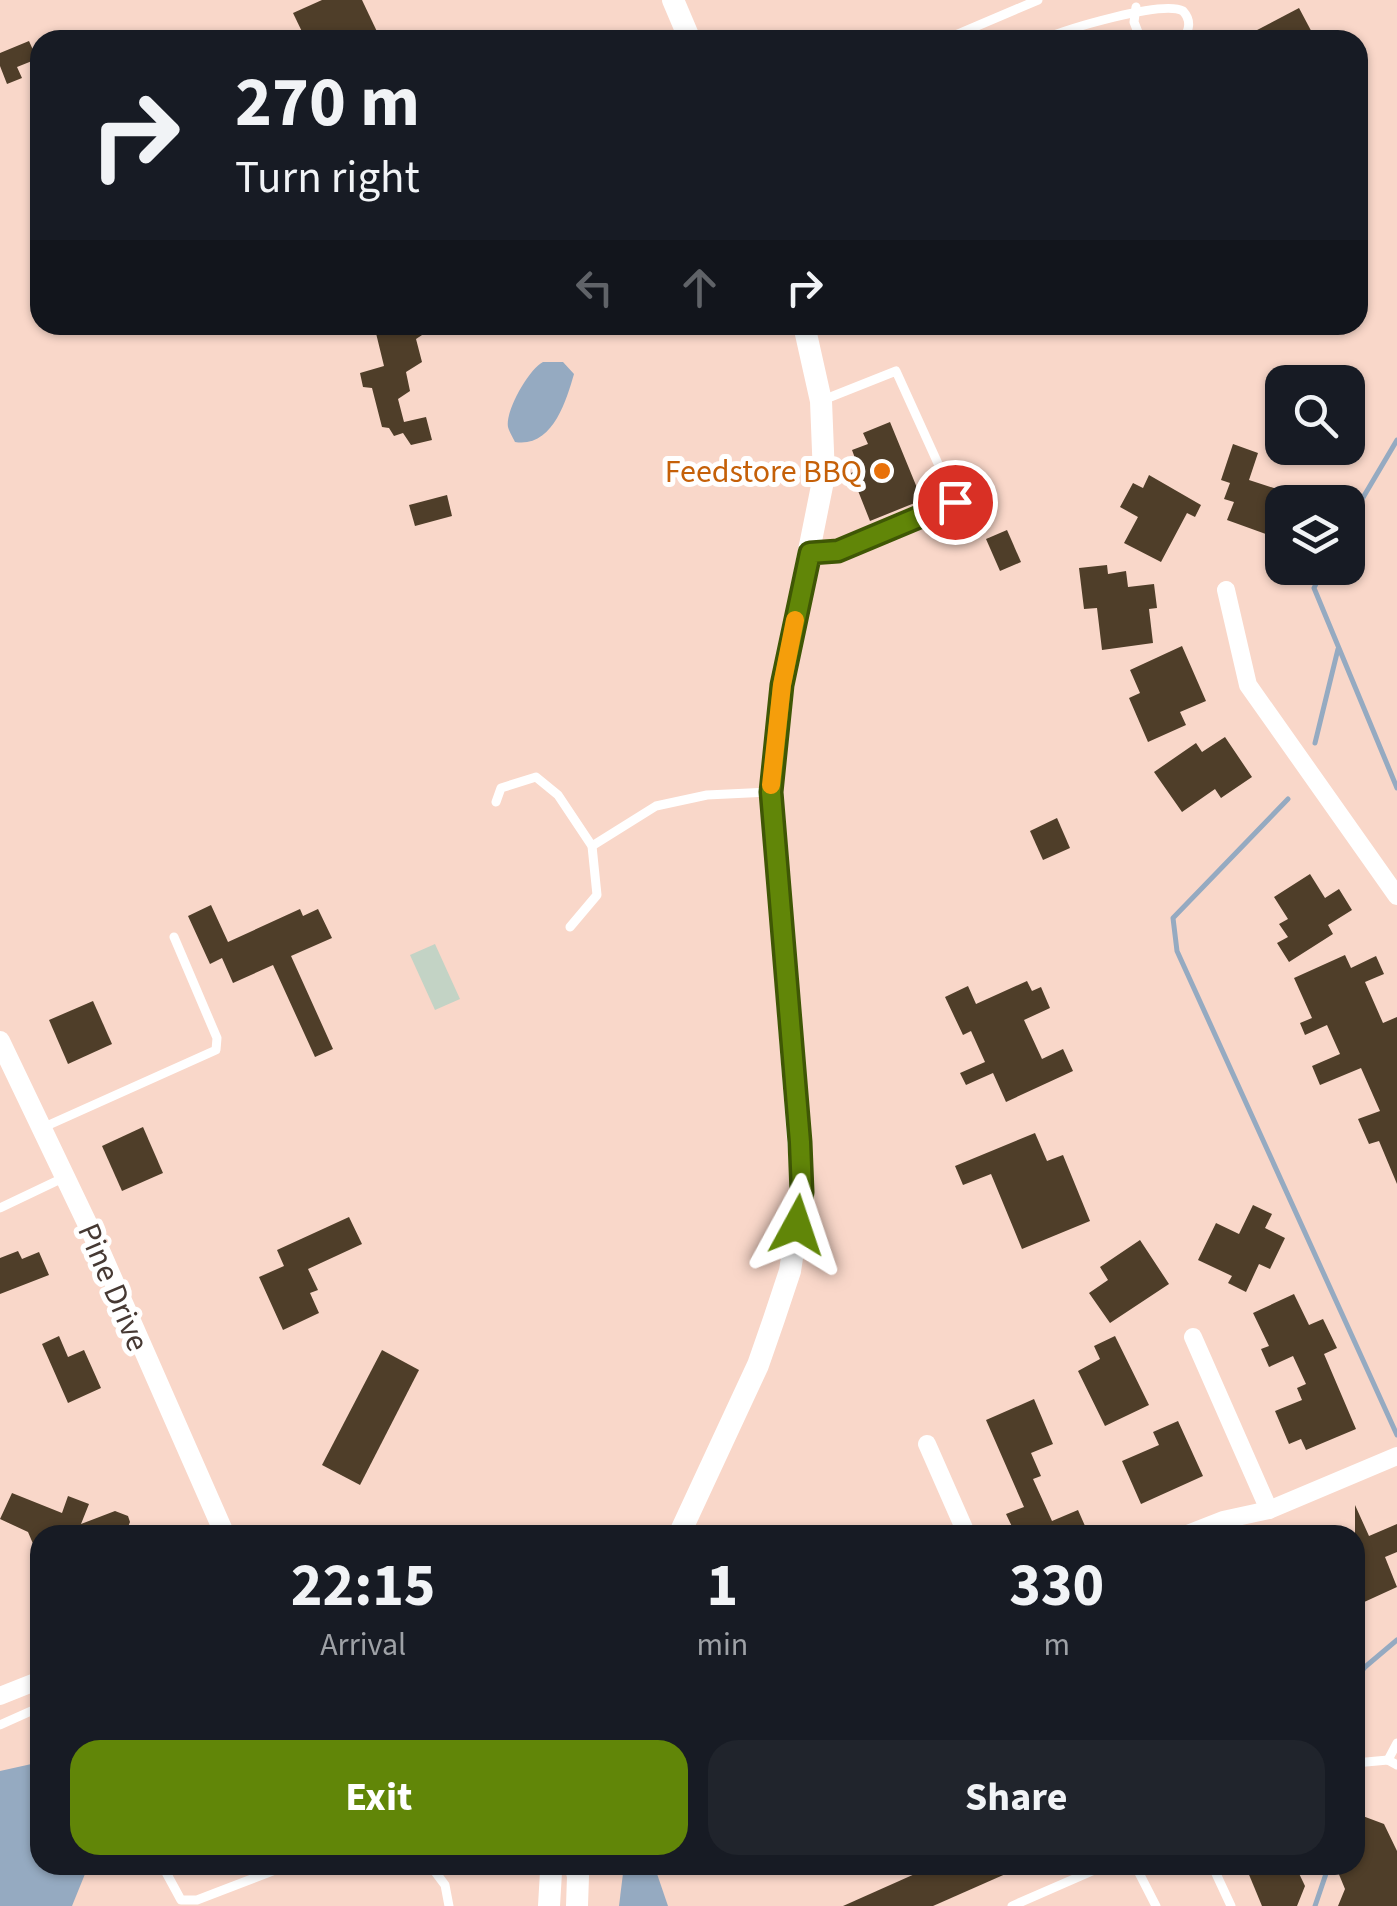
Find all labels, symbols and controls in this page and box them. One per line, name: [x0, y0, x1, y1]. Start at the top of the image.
text: 270 m: [235, 53, 420, 153]
icon: right: [70, 70, 200, 200]
text: Turn right: [235, 146, 420, 210]
icon: left: [567, 260, 622, 315]
icon: ahead: [672, 260, 727, 315]
icon: right: [777, 260, 832, 315]
map controls: [1265, 365, 1365, 585]
button: search: [1265, 365, 1365, 465]
place label: Feedstore BBQ: [665, 449, 862, 495]
marker: Feedstore BBQ: [871, 460, 893, 482]
pin: [913, 460, 998, 545]
icon: arrive: [928, 475, 983, 530]
button: layers: [1265, 485, 1365, 585]
position arrow: [745, 1173, 849, 1277]
street label: Pine Drive: [66, 1216, 161, 1359]
text: 22:15: [291, 1544, 436, 1629]
text: 1: [707, 1544, 738, 1629]
text: 330: [1009, 1544, 1104, 1629]
text: Arrival: [320, 1622, 406, 1668]
text: min: [696, 1622, 748, 1668]
text: m: [1043, 1622, 1070, 1668]
button: Exit: [70, 1740, 688, 1855]
button: Share: [708, 1740, 1325, 1855]

